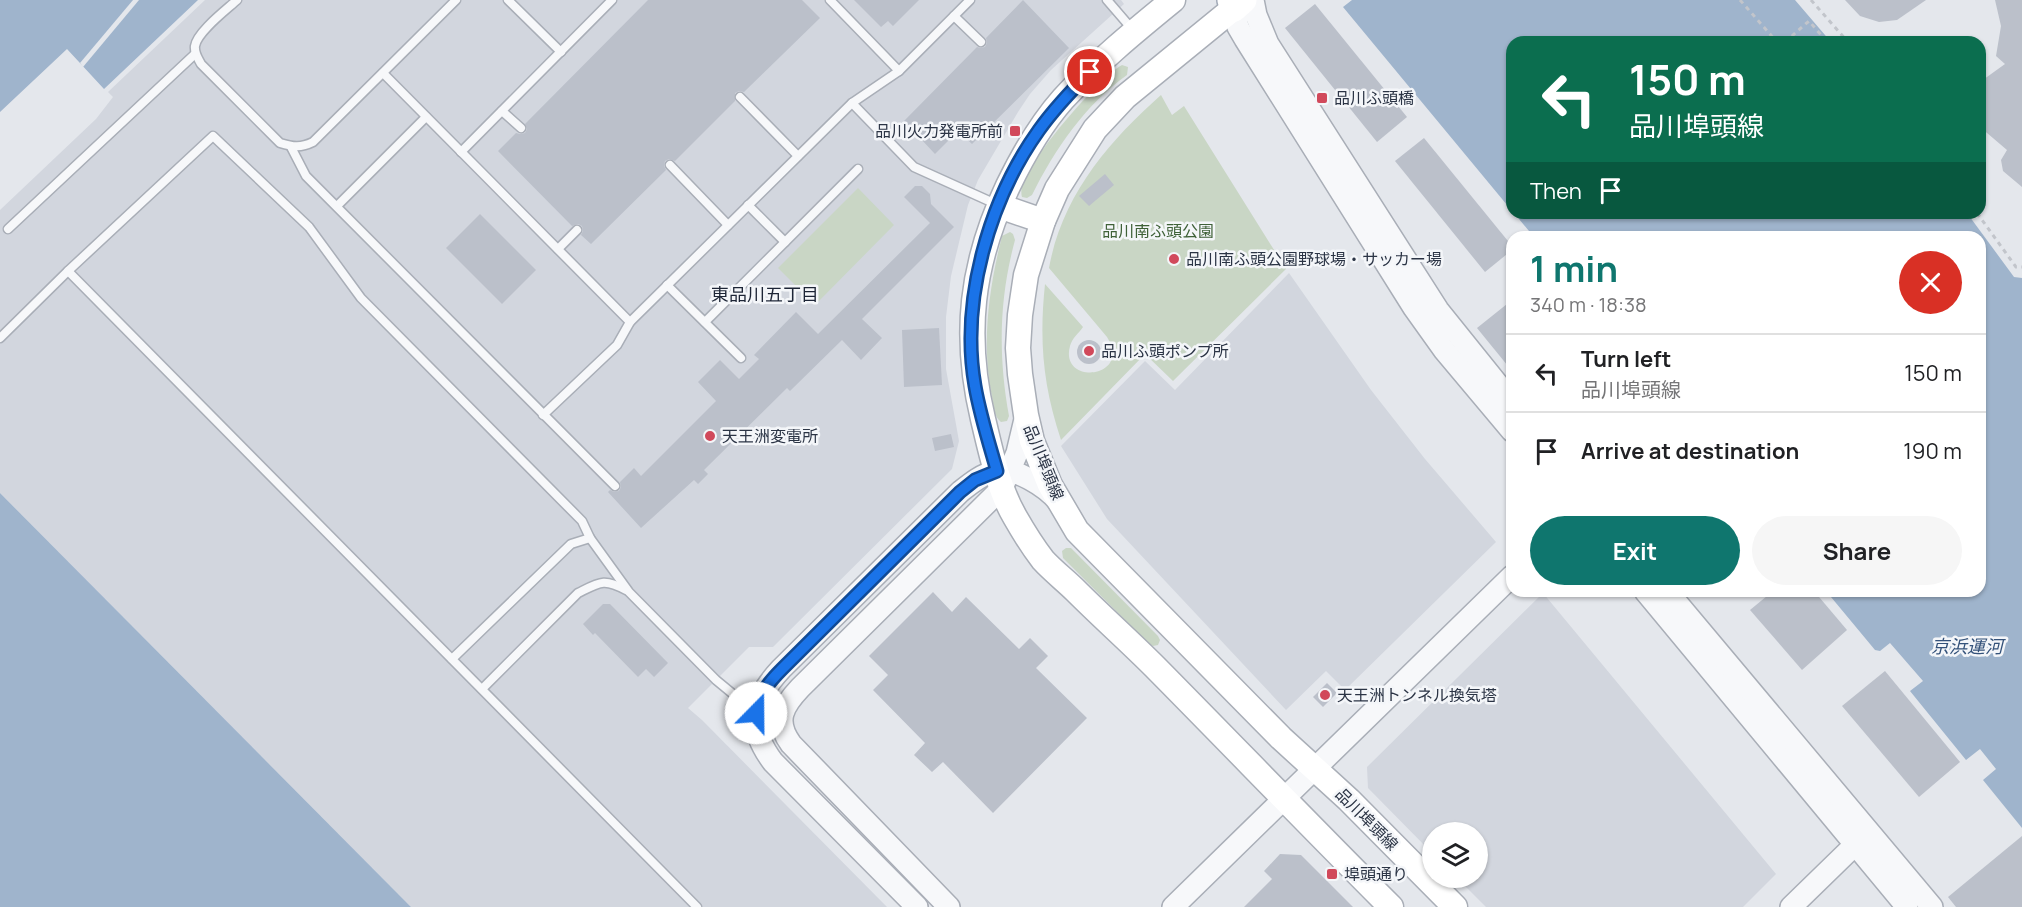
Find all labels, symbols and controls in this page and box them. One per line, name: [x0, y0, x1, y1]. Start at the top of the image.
pin: [1064, 46, 1115, 97]
text: 150 m: [1629, 50, 1746, 108]
icon: arrive: [1073, 55, 1106, 88]
icon: left: [1530, 60, 1608, 138]
place label: 品川ふ頭橋: [1334, 87, 1414, 109]
marker: 品川ふ頭橋: [1315, 91, 1329, 105]
text: 品川埠頭線: [1629, 107, 1764, 144]
place label: 品川火力発電所前: [875, 120, 1003, 142]
marker: 品川火力発電所前: [1008, 124, 1022, 138]
icon: arrive: [1594, 174, 1627, 207]
text: Then: [1530, 176, 1582, 206]
park label: 品川南ふ頭公園: [1102, 220, 1214, 242]
text: 1 min: [1530, 244, 1618, 293]
place label: 品川南ふ頭公園野球場・サッカー場: [1186, 248, 1442, 270]
button: close: [1899, 251, 1962, 314]
marker: 品川南ふ頭公園野球場・サッカー場: [1167, 252, 1181, 266]
district label: 東品川五丁目: [711, 282, 819, 306]
text: 340 m · 18:38: [1530, 291, 1647, 318]
place label: 品川ふ頭ポンプ所: [1101, 340, 1229, 362]
marker: 品川ふ頭ポンプ所: [1082, 344, 1096, 358]
text: Turn left: [1581, 344, 1671, 374]
icon: left: [1530, 357, 1563, 390]
text: 150 m: [1904, 358, 1962, 388]
text: 品川埠頭線: [1581, 376, 1681, 403]
street label: 品川埠頭線: [1019, 421, 1069, 503]
place label: 天王洲変電所: [722, 425, 818, 447]
marker: 天王洲変電所: [703, 429, 717, 443]
icon: arrive: [1530, 435, 1563, 468]
text: Arrive at destination: [1581, 436, 1799, 466]
text: 190 m: [1903, 436, 1962, 466]
button: Exit: [1530, 516, 1740, 585]
button: Share: [1752, 516, 1962, 585]
water label: 京浜運河: [1931, 634, 2006, 658]
position arrow: [724, 681, 788, 745]
place label: 天王洲トンネル換気塔: [1337, 684, 1497, 706]
marker: 天王洲トンネル換気塔: [1318, 688, 1332, 702]
street label: 品川埠頭線: [1331, 783, 1403, 855]
map controls: [1422, 822, 1488, 888]
button: layers: [1422, 822, 1488, 888]
place label: 埠頭通り: [1344, 863, 1408, 885]
marker: 埠頭通り: [1325, 867, 1339, 881]

